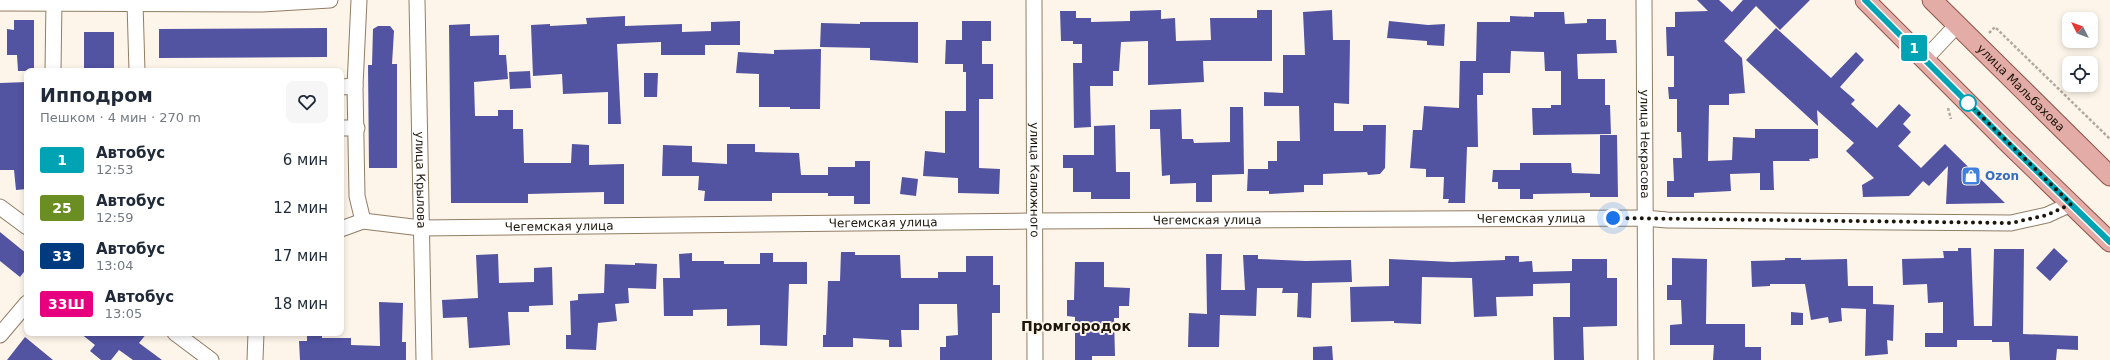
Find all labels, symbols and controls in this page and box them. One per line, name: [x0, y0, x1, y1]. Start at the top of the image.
north arrow: [2062, 12, 2098, 48]
map controls: [2062, 12, 2098, 92]
line badge: 1: [1901, 35, 1927, 61]
text: 1: [1909, 40, 1919, 56]
street label: улица Мальбахова: [1974, 41, 2068, 134]
button: locate: [2062, 56, 2098, 92]
button: heart: [286, 81, 328, 123]
text: Ипподром: [40, 84, 153, 106]
street label: улица Некрасова: [1637, 89, 1652, 199]
unlabelled marker: [1959, 94, 1977, 112]
text: Пешком · 4 мин · 270 m: [40, 110, 201, 125]
street label: улица Калюжного: [1027, 122, 1042, 238]
street label: улица Крылова: [413, 131, 428, 229]
text: Автобус: [96, 144, 165, 162]
text: 6 мин: [283, 151, 328, 169]
text: 1: [57, 152, 67, 168]
text: 12:53: [96, 162, 133, 177]
shop icon: Ozon: [1960, 165, 1982, 187]
place label: Ozon: [1985, 169, 2019, 183]
text: Автобус: [96, 192, 165, 210]
text: 12 мин: [273, 199, 328, 217]
text: 25: [52, 200, 72, 216]
your location: [1603, 208, 1623, 228]
text: 12:59: [96, 210, 133, 225]
street label: Чегемская улица: [1477, 211, 1586, 226]
street label: Чегемская улица: [1153, 213, 1262, 227]
street label: Чегемская улица: [829, 215, 938, 230]
street label: Чегемская улица: [505, 219, 614, 234]
text: Автобус: [96, 240, 165, 258]
text: 17 мин: [273, 247, 328, 265]
text: 33: [52, 248, 72, 264]
text: 13:04: [96, 258, 133, 273]
text: Автобус: [105, 288, 174, 306]
text: 18 мин: [273, 295, 328, 313]
text: 33Ш: [48, 296, 85, 312]
text: 13:05: [105, 306, 142, 321]
district label: Промгородок: [1021, 318, 1131, 334]

